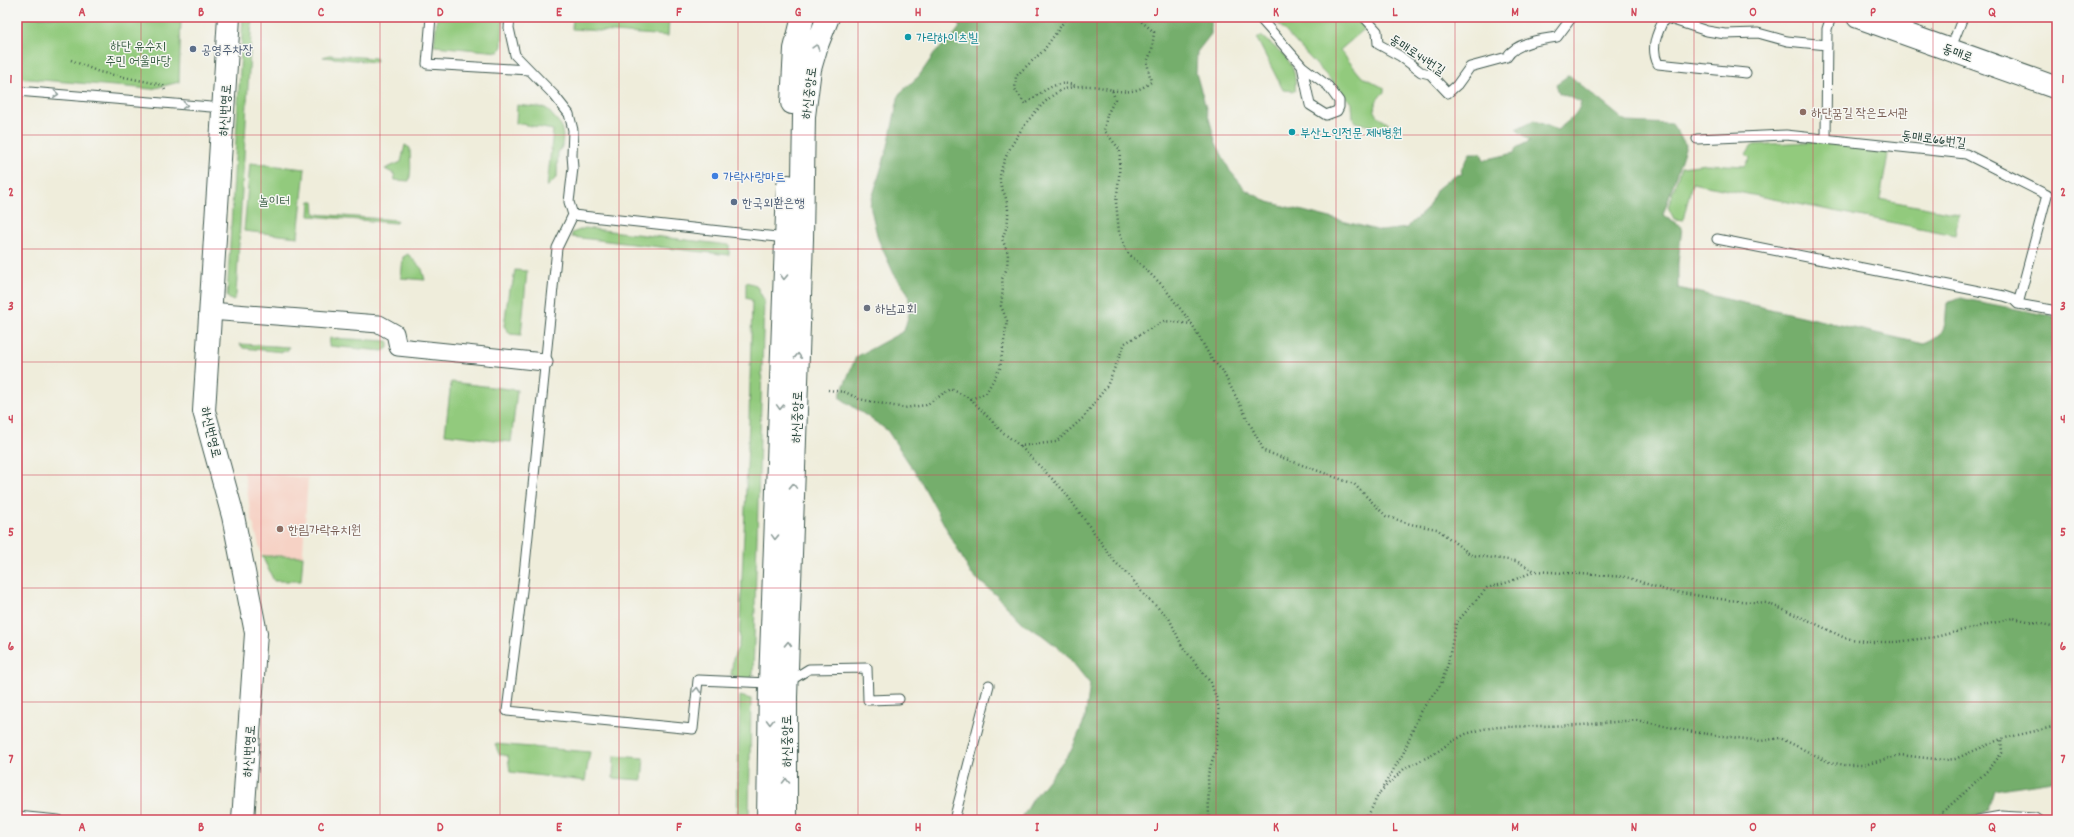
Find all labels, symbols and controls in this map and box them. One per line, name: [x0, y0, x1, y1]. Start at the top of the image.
text: A: [78, 4, 86, 23]
text: B: [198, 4, 204, 23]
text: C: [318, 4, 325, 23]
text: D: [437, 4, 444, 23]
text: E: [556, 4, 563, 23]
text: F: [676, 4, 682, 23]
text: G: [795, 4, 802, 23]
text: H: [915, 4, 922, 23]
text: I: [1035, 4, 1040, 23]
text: J: [1154, 4, 1159, 23]
text: K: [1273, 4, 1279, 23]
text: L: [1392, 4, 1398, 23]
text: M: [1511, 4, 1519, 23]
text: N: [1631, 4, 1637, 23]
text: O: [1749, 4, 1757, 23]
text: P: [1870, 4, 1876, 23]
text: Q: [1988, 4, 1996, 23]
place label: 가락하이츠빌: [916, 30, 979, 49]
street label: 동매로44번길: [1385, 31, 1448, 81]
marker: 가락하이츠빌: [903, 32, 913, 42]
park label: 하단 유수지 주민 어울마당: [105, 38, 171, 72]
street label: 동매로: [1939, 40, 1975, 69]
place label: 공영주차장: [201, 42, 253, 61]
marker: 공영주차장: [188, 44, 198, 54]
one-way arrow: [811, 44, 820, 51]
street label: 하신중앙로: [798, 66, 823, 120]
text: 1: [10, 71, 13, 90]
text: 1: [2062, 71, 2065, 90]
street label: 하신번영로: [215, 83, 238, 137]
one-way arrow: [53, 89, 59, 98]
one-way arrow: [182, 100, 188, 109]
place label: 하단꿈길 작은도서관: [1811, 105, 1908, 124]
marker: 하단꿈길 작은도서관: [1798, 107, 1808, 117]
place label: 부산노인전문 제4병원: [1300, 125, 1403, 144]
marker: 부산노인전문 제4병원: [1287, 127, 1297, 137]
street label: 동매로66번길: [1900, 127, 1967, 154]
place label: 가락사랑마트: [723, 169, 786, 188]
marker: 가락사랑마트: [710, 171, 720, 181]
text: 2: [8, 184, 14, 203]
text: 2: [2060, 184, 2066, 203]
park label: 놀이터: [258, 193, 290, 212]
place label: 한국외환은행: [742, 195, 805, 214]
marker: 한국외환은행: [729, 197, 739, 207]
one-way arrow: [780, 274, 788, 280]
text: 3: [8, 298, 14, 317]
text: 3: [2060, 298, 2066, 317]
place label: 하남교회: [875, 301, 917, 320]
marker: 하남교회: [862, 303, 872, 313]
one-way arrow: [794, 353, 802, 359]
street label: 하신중앙로: [788, 391, 809, 444]
one-way arrow: [776, 404, 784, 410]
street label: 하신번영로: [194, 405, 225, 460]
text: 4: [8, 411, 14, 430]
text: 4: [2060, 411, 2066, 430]
one-way arrow: [789, 483, 798, 489]
place label: 한림가락유치원: [288, 522, 361, 541]
text: 5: [8, 524, 14, 543]
marker: 한림가락유치원: [275, 524, 285, 534]
text: 5: [2060, 524, 2066, 543]
one-way arrow: [771, 534, 780, 540]
text: 6: [8, 638, 15, 657]
text: 6: [2060, 638, 2067, 657]
one-way arrow: [784, 641, 792, 647]
one-way arrow: [692, 687, 701, 693]
street label: 하신중앙로: [779, 715, 798, 767]
one-way arrow: [766, 719, 774, 725]
street label: 하신번영로: [239, 724, 262, 778]
text: 7: [9, 751, 14, 770]
text: 7: [2061, 751, 2066, 770]
one-way arrow: [782, 778, 790, 784]
text: A: [78, 819, 86, 837]
text: B: [198, 819, 204, 837]
text: C: [318, 819, 325, 837]
text: D: [437, 819, 444, 837]
text: E: [556, 819, 563, 837]
text: F: [676, 819, 682, 837]
text: G: [795, 819, 802, 837]
text: H: [915, 819, 922, 837]
text: I: [1035, 819, 1040, 837]
text: J: [1154, 819, 1159, 837]
text: K: [1273, 819, 1279, 837]
text: L: [1392, 819, 1398, 837]
text: M: [1511, 819, 1519, 837]
text: N: [1631, 819, 1637, 837]
text: O: [1749, 819, 1757, 837]
text: P: [1870, 819, 1876, 837]
text: Q: [1988, 819, 1996, 837]

